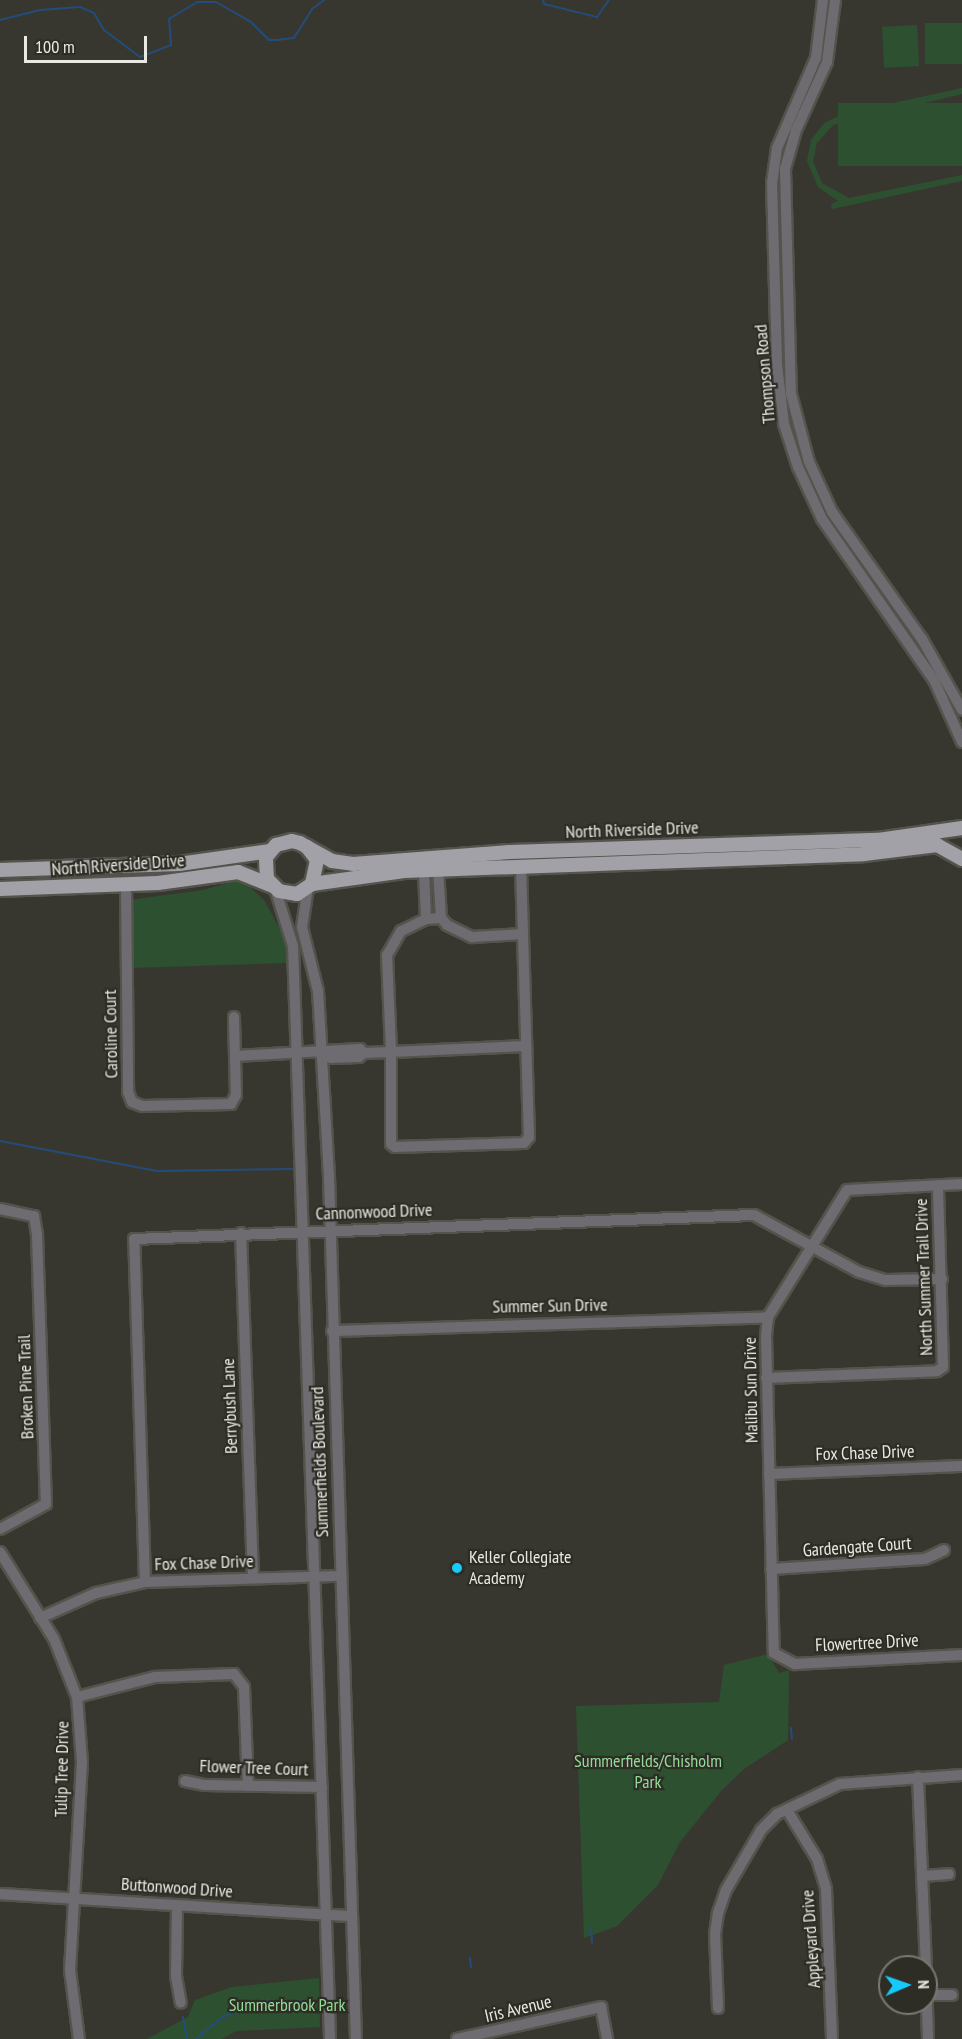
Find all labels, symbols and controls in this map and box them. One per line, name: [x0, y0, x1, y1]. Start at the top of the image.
scale bar: [27, 24, 150, 62]
text: 100 m: [35, 35, 75, 58]
street label: Thompson Road: [750, 323, 780, 425]
street label: North Riverside Drive: [565, 817, 699, 843]
street label: North Riverside Drive: [51, 850, 185, 880]
street label: Caroline Court: [99, 989, 123, 1079]
street label: North Summer Trail Drive: [910, 1198, 938, 1356]
street label: Cannonwood Drive: [315, 1199, 433, 1225]
street label: Summer Sun Drive: [492, 1294, 608, 1318]
street label: Broken Pine Trail: [13, 1334, 39, 1440]
street label: Malibu Sun Drive: [739, 1337, 763, 1443]
street label: Berrybush Lane: [218, 1358, 242, 1454]
street label: Summerfields Boulevard: [307, 1386, 333, 1538]
street label: Fox Chase Drive: [815, 1440, 915, 1466]
street label: Gardengate Court: [802, 1532, 912, 1562]
place label: Keller Collegiate Academy: [469, 1547, 571, 1590]
street label: Fox Chase Drive: [154, 1550, 254, 1576]
marker: Keller Collegiate Academy: [450, 1561, 464, 1575]
street label: Flowertree Drive: [815, 1630, 919, 1656]
street label: Tulip Tree Drive: [50, 1720, 74, 1818]
park label: Summerfields/Chisholm Park: [574, 1751, 722, 1794]
street label: Flower Tree Court: [199, 1755, 309, 1781]
street label: Buttonwood Drive: [120, 1873, 234, 1903]
street label: Appleyard Drive: [797, 1889, 825, 1989]
north arrow: [878, 1955, 938, 2015]
text: N: [914, 1980, 934, 1989]
street label: Iris Avenue: [482, 1991, 554, 2027]
park label: Summerbrook Park: [228, 1994, 346, 2016]

